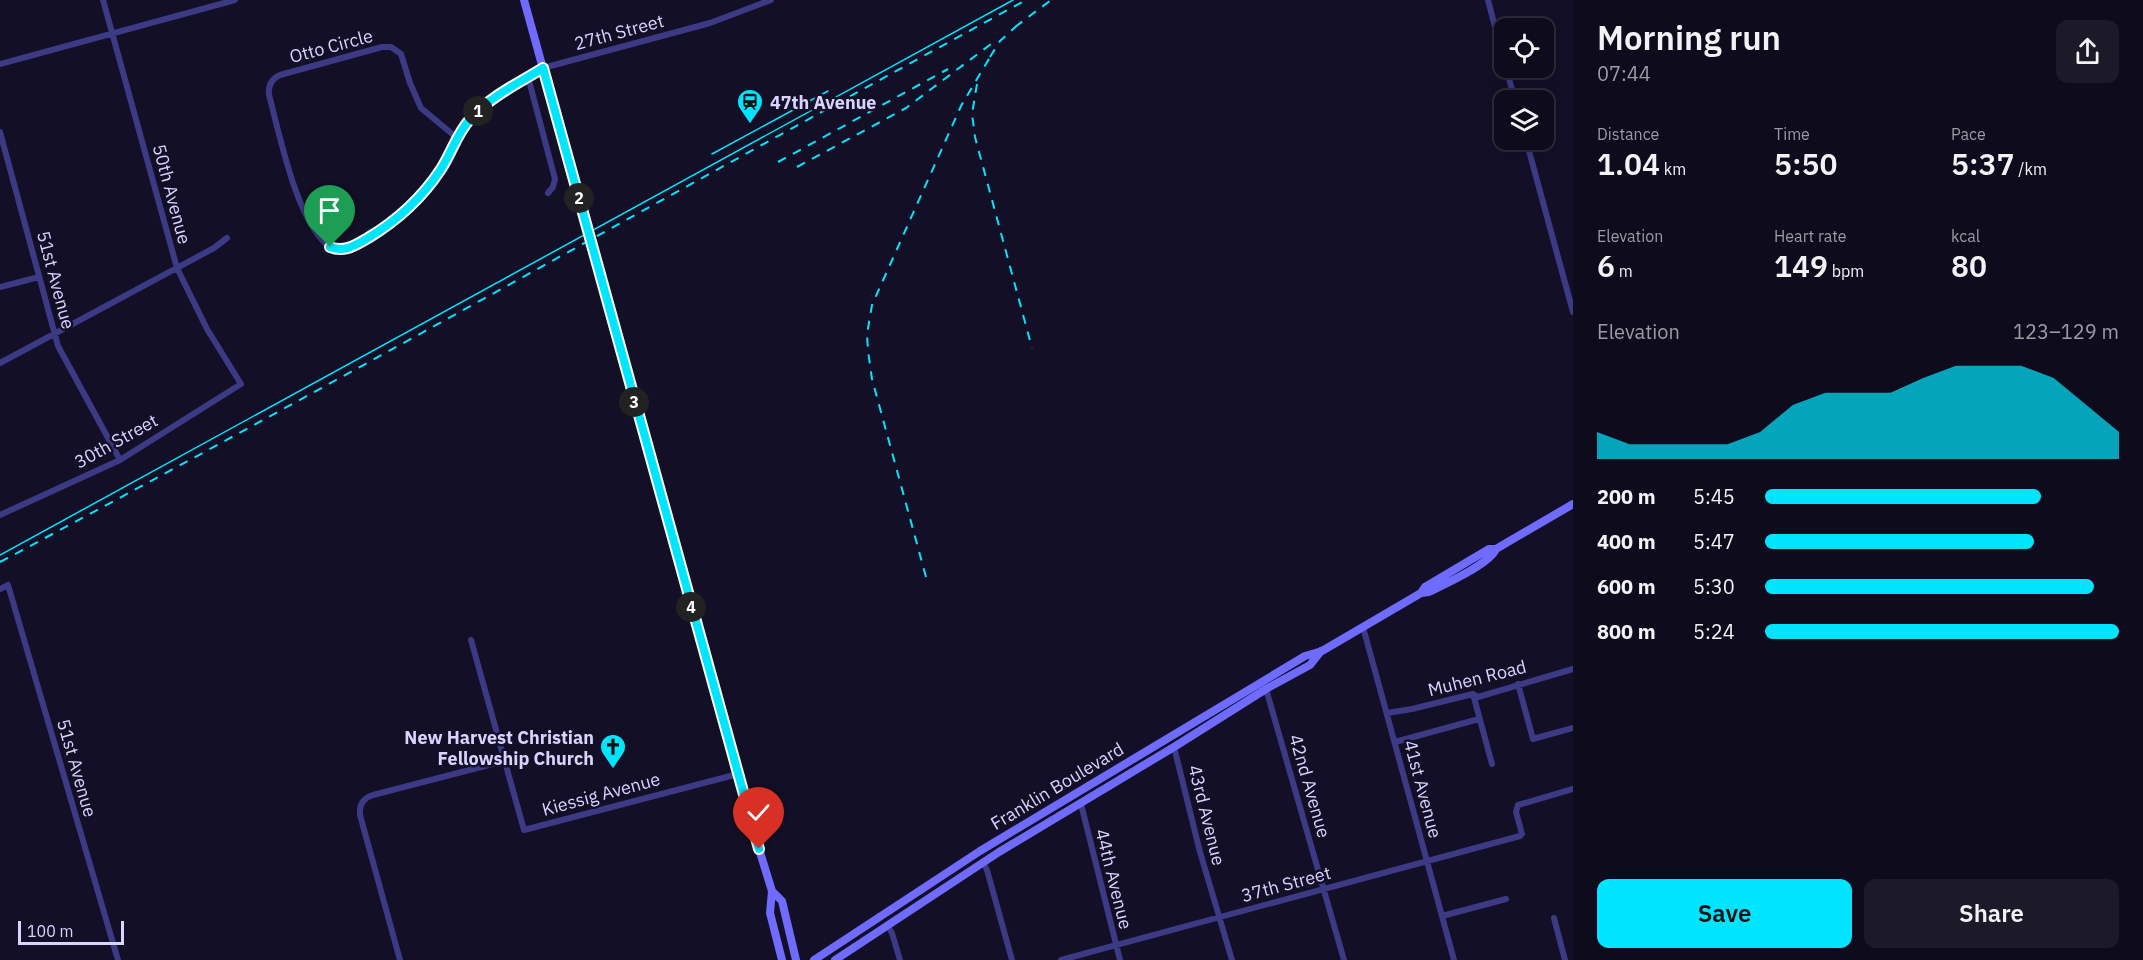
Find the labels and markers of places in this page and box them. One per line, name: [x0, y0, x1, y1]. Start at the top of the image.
station icon: 47th Avenue: [735, 87, 765, 125]
place label: 47th Avenue: [770, 91, 877, 114]
pin: 1: [463, 96, 493, 126]
pin: 2: [564, 183, 594, 213]
pin: [304, 185, 355, 247]
pin: 3: [619, 387, 649, 417]
pin: 4: [676, 592, 706, 622]
place label: New Harvest Christian Fellowship Church: [404, 726, 594, 770]
church icon: New Harvest Christian Fellowship Church: [598, 732, 628, 770]
pin: [733, 787, 784, 849]

